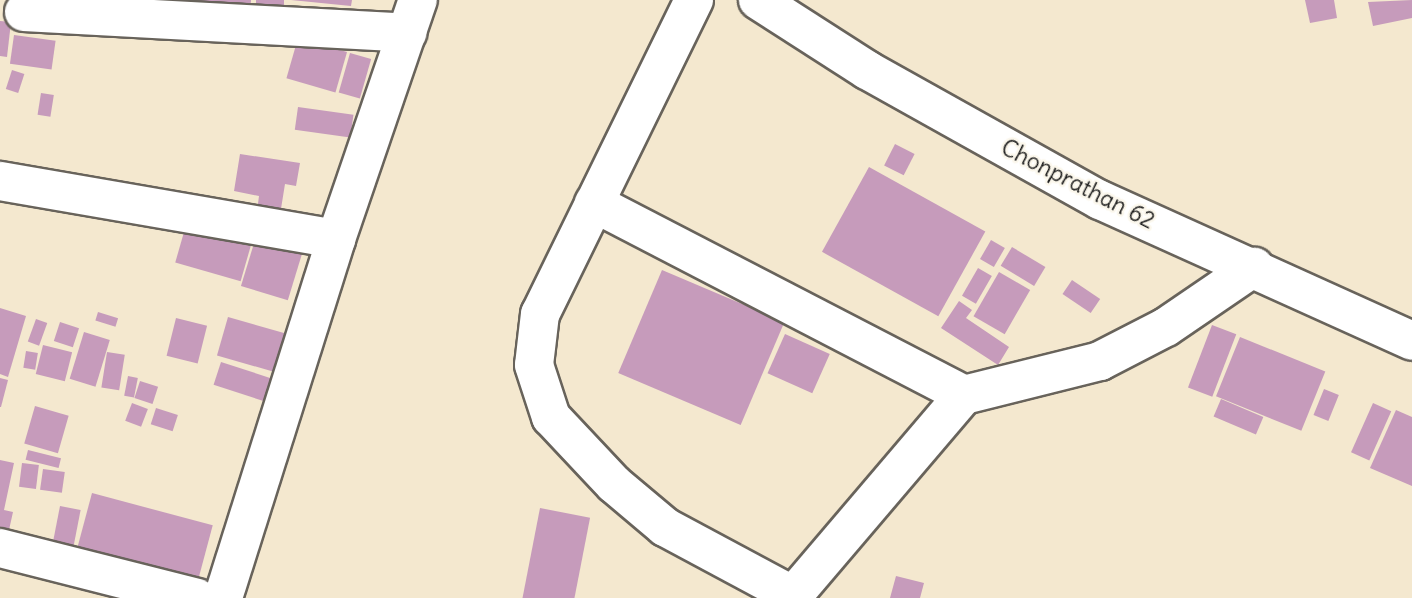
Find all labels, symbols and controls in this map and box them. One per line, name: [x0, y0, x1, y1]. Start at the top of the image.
street label: Chonprathan 62: [997, 133, 1159, 235]

